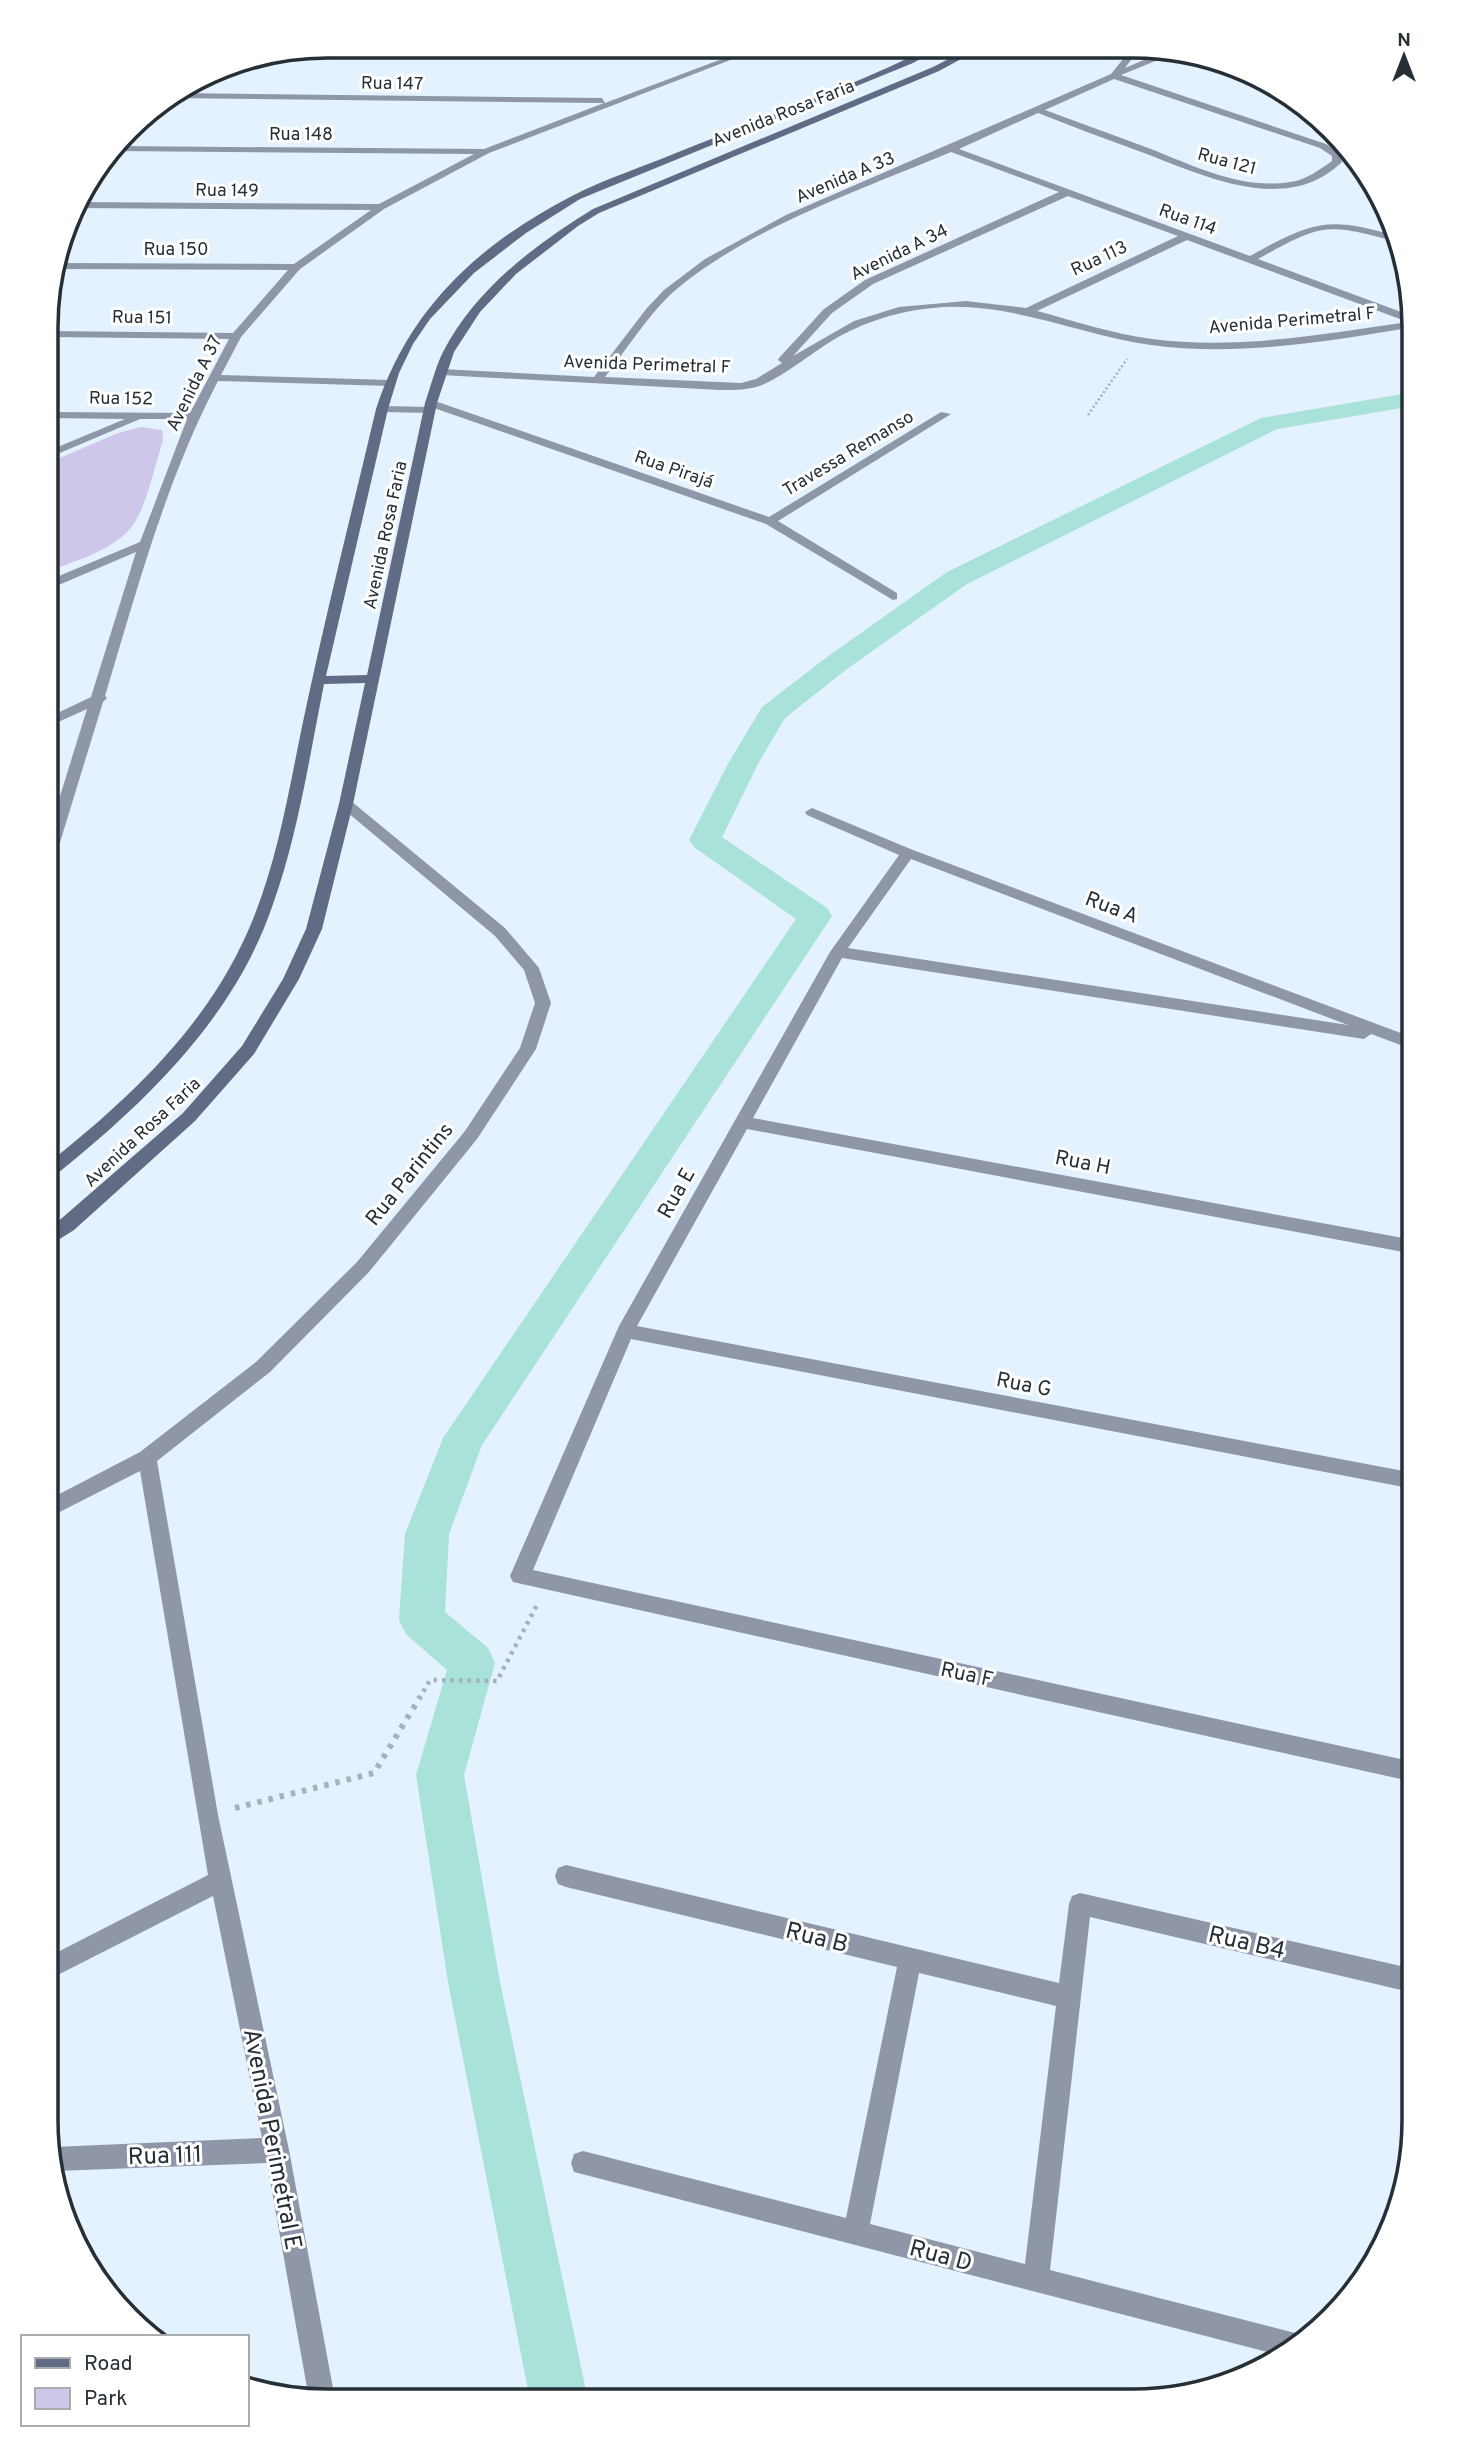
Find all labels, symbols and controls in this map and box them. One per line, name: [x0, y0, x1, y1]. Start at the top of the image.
north arrow: [1369, 21, 1439, 91]
text: N: [1397, 29, 1411, 53]
street label: Rua 147: [361, 72, 423, 97]
street label: Avenida Rosa Faria: [709, 75, 858, 153]
street label: Rua 148: [269, 124, 333, 147]
street label: Rua 121: [1195, 144, 1259, 181]
street label: Avenida A 33: [793, 147, 899, 210]
street label: Rua 149: [195, 179, 259, 204]
street label: Rua 114: [1155, 199, 1220, 241]
street label: Avenida A 34: [847, 220, 952, 287]
street label: Rua 113: [1068, 236, 1132, 282]
street label: Rua 150: [143, 239, 209, 262]
street label: Avenida Perimetral F: [1208, 303, 1377, 340]
street label: Rua 151: [112, 306, 172, 331]
street label: Avenida A 37: [162, 332, 228, 435]
street label: Avenida Perimetral F: [563, 351, 731, 380]
street label: Rua 152: [89, 387, 153, 412]
street label: Travessa Remanso: [779, 406, 919, 502]
street label: Rua Pirajá: [631, 446, 716, 495]
street label: Avenida Rosa Faria: [359, 459, 413, 612]
street label: Rua A: [1081, 886, 1142, 931]
street label: Avenida Rosa Faria: [80, 1073, 206, 1193]
street label: Rua Parintins: [360, 1118, 460, 1232]
street label: Rua H: [1052, 1145, 1113, 1182]
street label: Rua E: [652, 1163, 702, 1224]
street label: Rua G: [994, 1367, 1054, 1404]
street label: Rua F: [938, 1657, 996, 1694]
street label: Rua B: [782, 1917, 851, 1961]
street label: Rua B4: [1205, 1921, 1288, 1967]
street label: Avenida Perimetral E: [235, 2026, 307, 2253]
street label: Rua 111: [127, 2141, 203, 2173]
street label: Rua D: [906, 2234, 975, 2280]
legend: [21, 2335, 248, 2426]
text: Road: [84, 2351, 133, 2378]
text: Park: [84, 2386, 127, 2413]

